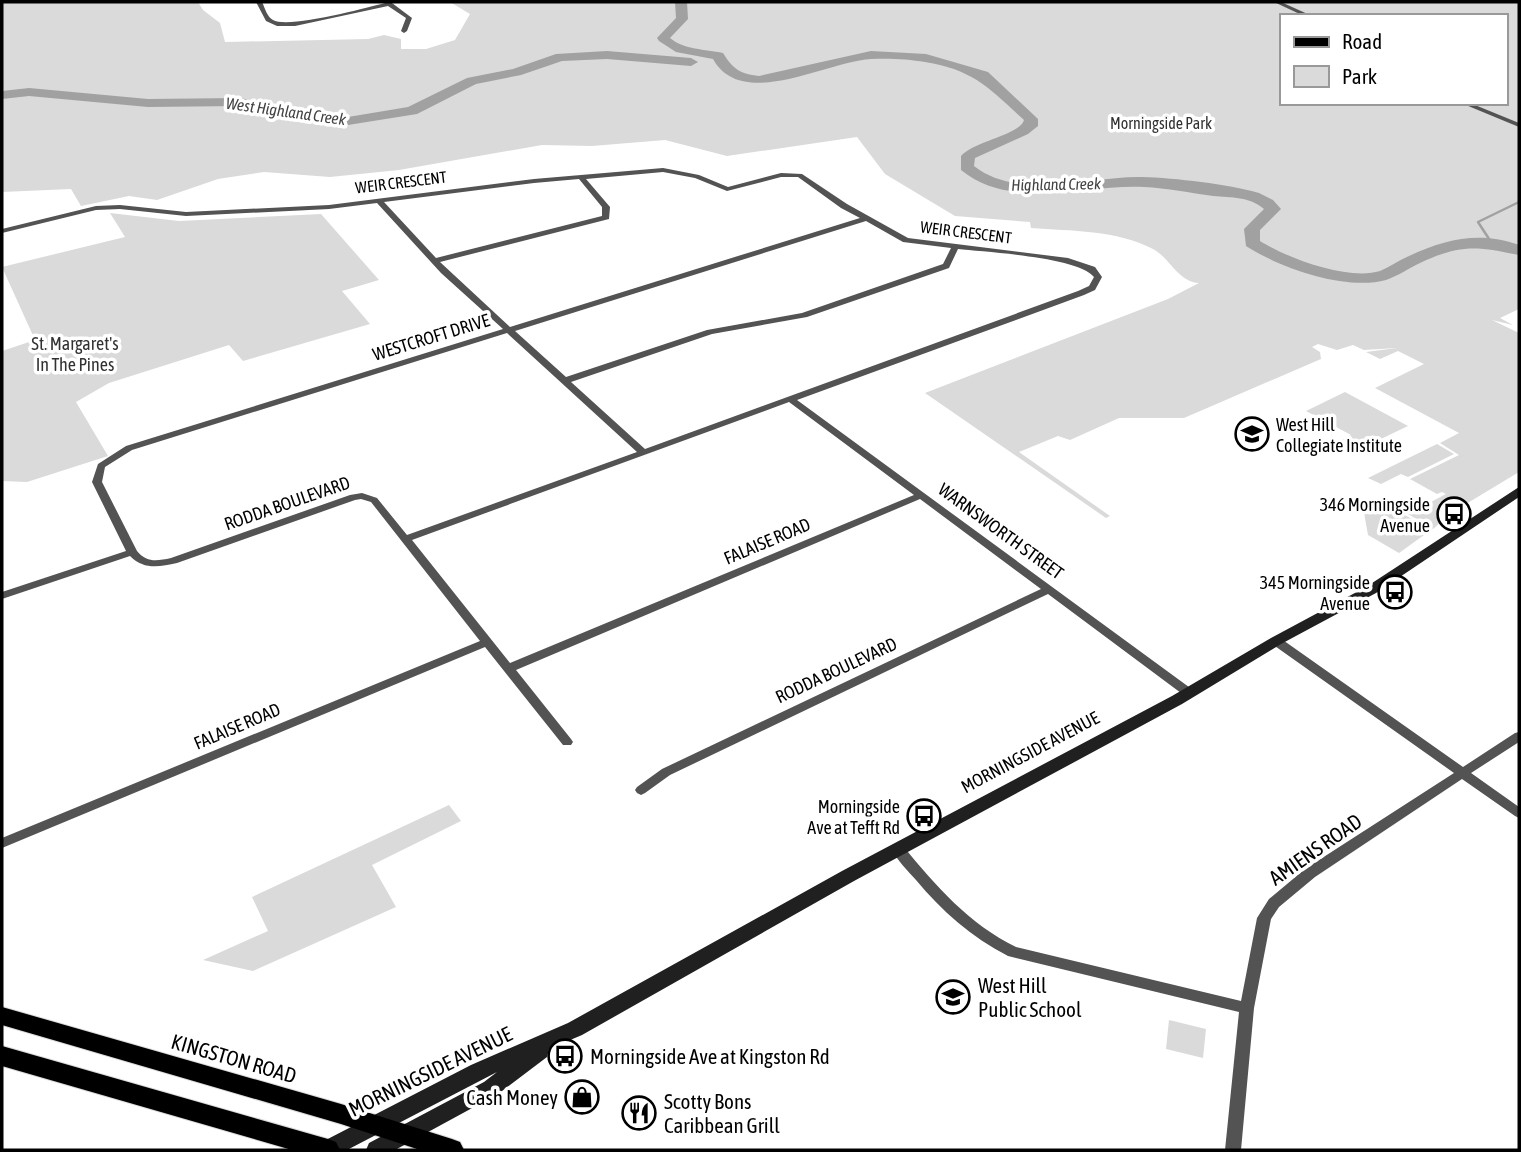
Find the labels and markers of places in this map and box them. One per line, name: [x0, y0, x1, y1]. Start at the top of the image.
place label: West Hill Collegiate Institute: [1276, 414, 1402, 456]
school or university icon: West Hill Collegiate Institute: [1233, 415, 1271, 453]
place label: 346 Morningside Avenue: [1320, 494, 1430, 536]
bus stop icon: 346 Morningside Avenue: [1435, 495, 1473, 533]
place label: 345 Morningside Avenue: [1260, 572, 1370, 614]
bus stop icon: 345 Morningside Avenue: [1376, 573, 1414, 611]
place label: Morningside Ave at Tefft Rd: [807, 796, 900, 838]
bus stop icon: Morningside Ave at Tefft Rd: [905, 797, 943, 835]
place label: West Hill Public School: [978, 973, 1082, 1021]
school or university icon: West Hill Public School: [934, 978, 972, 1016]
bus stop icon: Morningside Ave at Kingston Rd: [546, 1037, 584, 1075]
place label: Morningside Ave at Kingston Rd: [590, 1044, 830, 1068]
shop icon: Cash Money: [563, 1078, 601, 1116]
place label: Cash Money: [466, 1085, 558, 1109]
place label: Scotty Bons Caribbean Grill: [664, 1089, 780, 1137]
restaurant icon: Scotty Bons Caribbean Grill: [620, 1094, 658, 1132]

